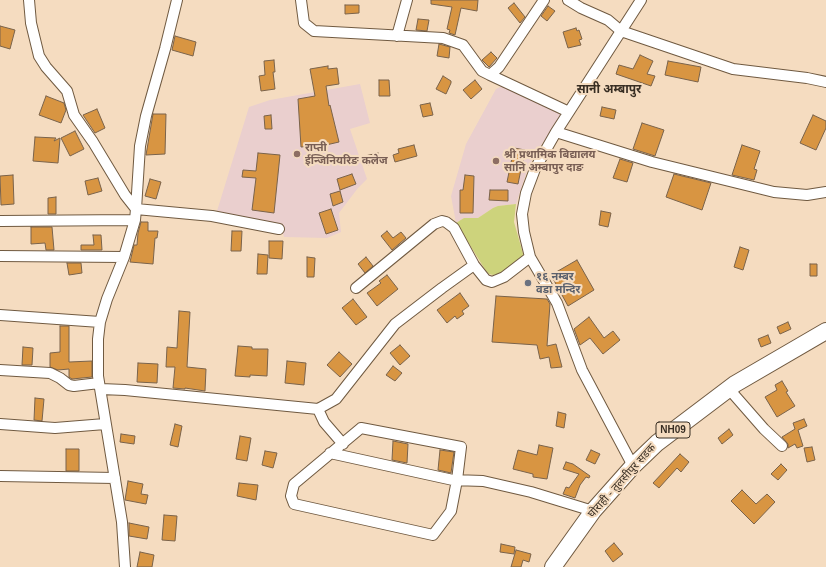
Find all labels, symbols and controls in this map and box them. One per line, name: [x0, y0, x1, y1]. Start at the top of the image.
district label: सानी अम्बापुर: [577, 83, 641, 97]
place label: राप्ती ईन्जिनियरिङ कलेज: [305, 141, 388, 167]
place label: श्री प्रथामिक बिद्यालय सानि अम्बापुर दाङ: [504, 148, 596, 174]
marker: राप्ती ईन्जिनियरिङ कलेज: [292, 149, 302, 159]
marker: श्री प्रथामिक बिद्यालय सानि अम्बापुर दाङ: [491, 156, 501, 166]
place label: १६ नम्बर वडा मन्दिर: [536, 270, 580, 296]
marker: १६ नम्बर वडा मन्दिर: [523, 278, 533, 288]
road number: NH09: [656, 422, 690, 438]
street label: घोराही - तुलसीपुर सडक: [585, 441, 659, 521]

